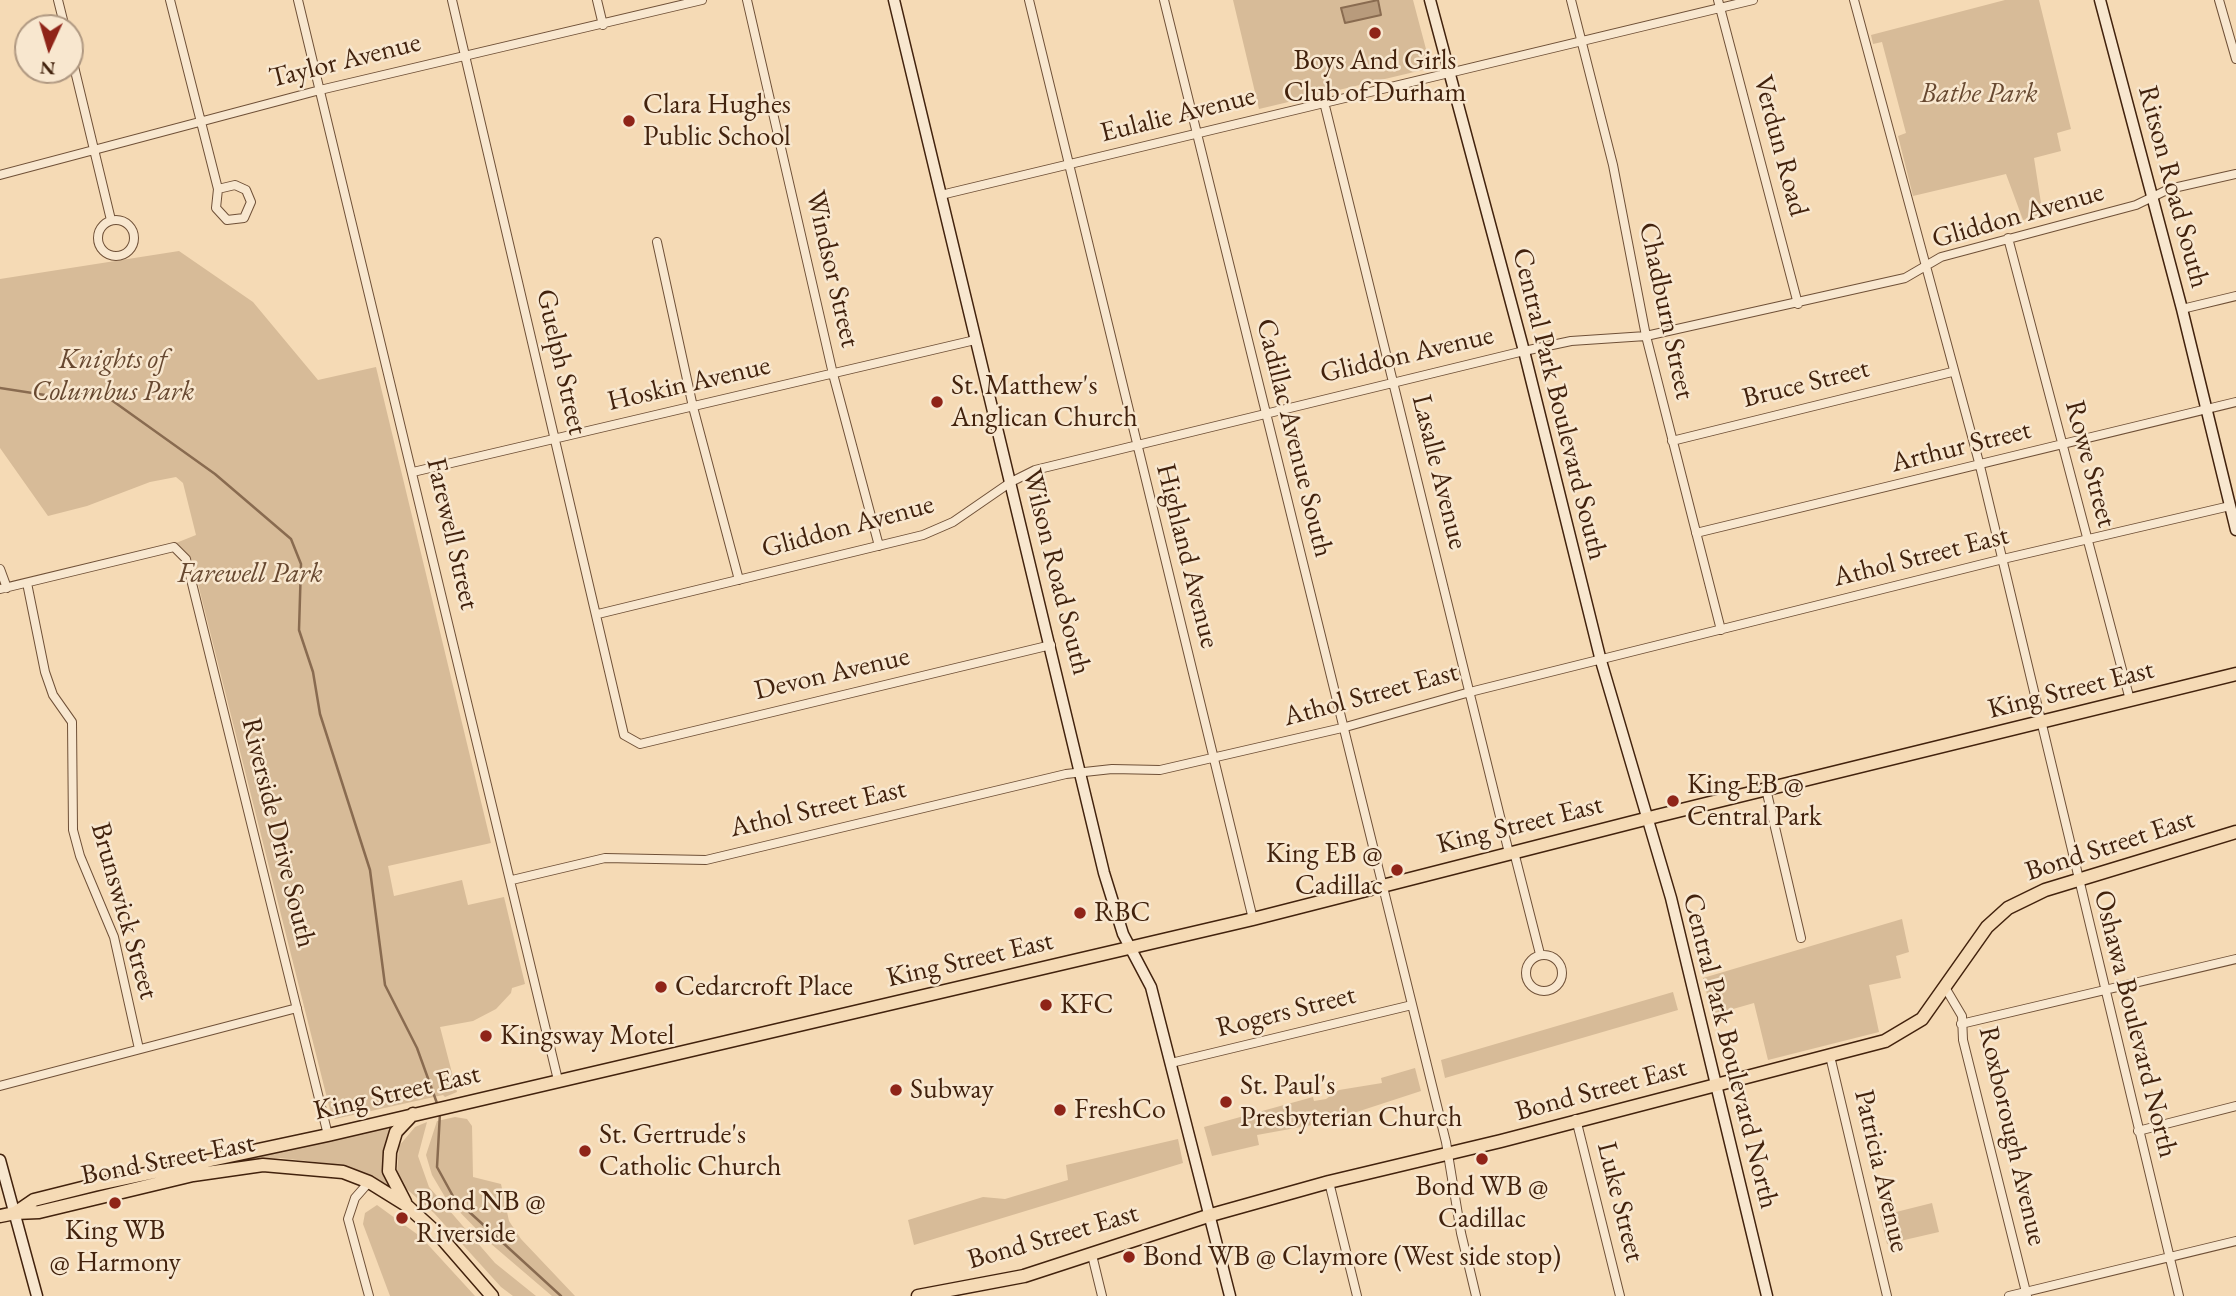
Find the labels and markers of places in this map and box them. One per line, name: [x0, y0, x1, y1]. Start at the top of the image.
marker: Boys And Girls Club of Durham: [1367, 25, 1383, 41]
place label: Boys And Girls Club of Durham: [1284, 44, 1466, 110]
place label: Clara Hughes Public School: [643, 88, 791, 154]
marker: Clara Hughes Public School: [621, 113, 637, 129]
place label: St. Matthew's Anglican Church: [951, 369, 1138, 435]
marker: St. Matthew's Anglican Church: [929, 394, 945, 410]
place label: King EB @ Central Park: [1687, 768, 1822, 834]
marker: King EB @ Central Park: [1665, 793, 1681, 809]
place label: King EB @ Cadillac: [1266, 837, 1383, 903]
marker: King EB @ Cadillac: [1389, 862, 1405, 878]
place label: RBC: [1094, 896, 1150, 930]
marker: RBC: [1072, 905, 1088, 921]
place label: Cedarcroft Place: [675, 970, 853, 1004]
marker: Cedarcroft Place: [653, 979, 669, 995]
place label: KFC: [1060, 988, 1113, 1022]
marker: KFC: [1038, 997, 1054, 1013]
place label: Kingsway Motel: [500, 1019, 674, 1053]
marker: Kingsway Motel: [478, 1028, 494, 1044]
place label: St. Paul's Presbyterian Church: [1240, 1069, 1462, 1135]
place label: Subway: [910, 1073, 994, 1107]
marker: Subway: [888, 1082, 904, 1098]
place label: FreshCo: [1074, 1093, 1166, 1127]
marker: St. Paul's Presbyterian Church: [1218, 1094, 1234, 1110]
marker: FreshCo: [1052, 1102, 1068, 1118]
place label: St. Gertrude's Catholic Church: [599, 1118, 782, 1184]
marker: St. Gertrude's Catholic Church: [577, 1143, 593, 1159]
marker: Bond WB @ Cadillac: [1474, 1151, 1490, 1167]
place label: Bond WB @ Cadillac: [1415, 1170, 1549, 1236]
place label: Bond NB @ Riverside: [416, 1185, 546, 1251]
marker: King WB @ Harmony: [107, 1195, 123, 1211]
marker: Bond NB @ Riverside: [394, 1210, 410, 1226]
place label: King WB @ Harmony: [49, 1214, 181, 1280]
place label: Bond WB @ Claymore (West side stop): [1143, 1240, 1561, 1274]
marker: Bond WB @ Claymore (West side stop): [1121, 1249, 1137, 1265]

